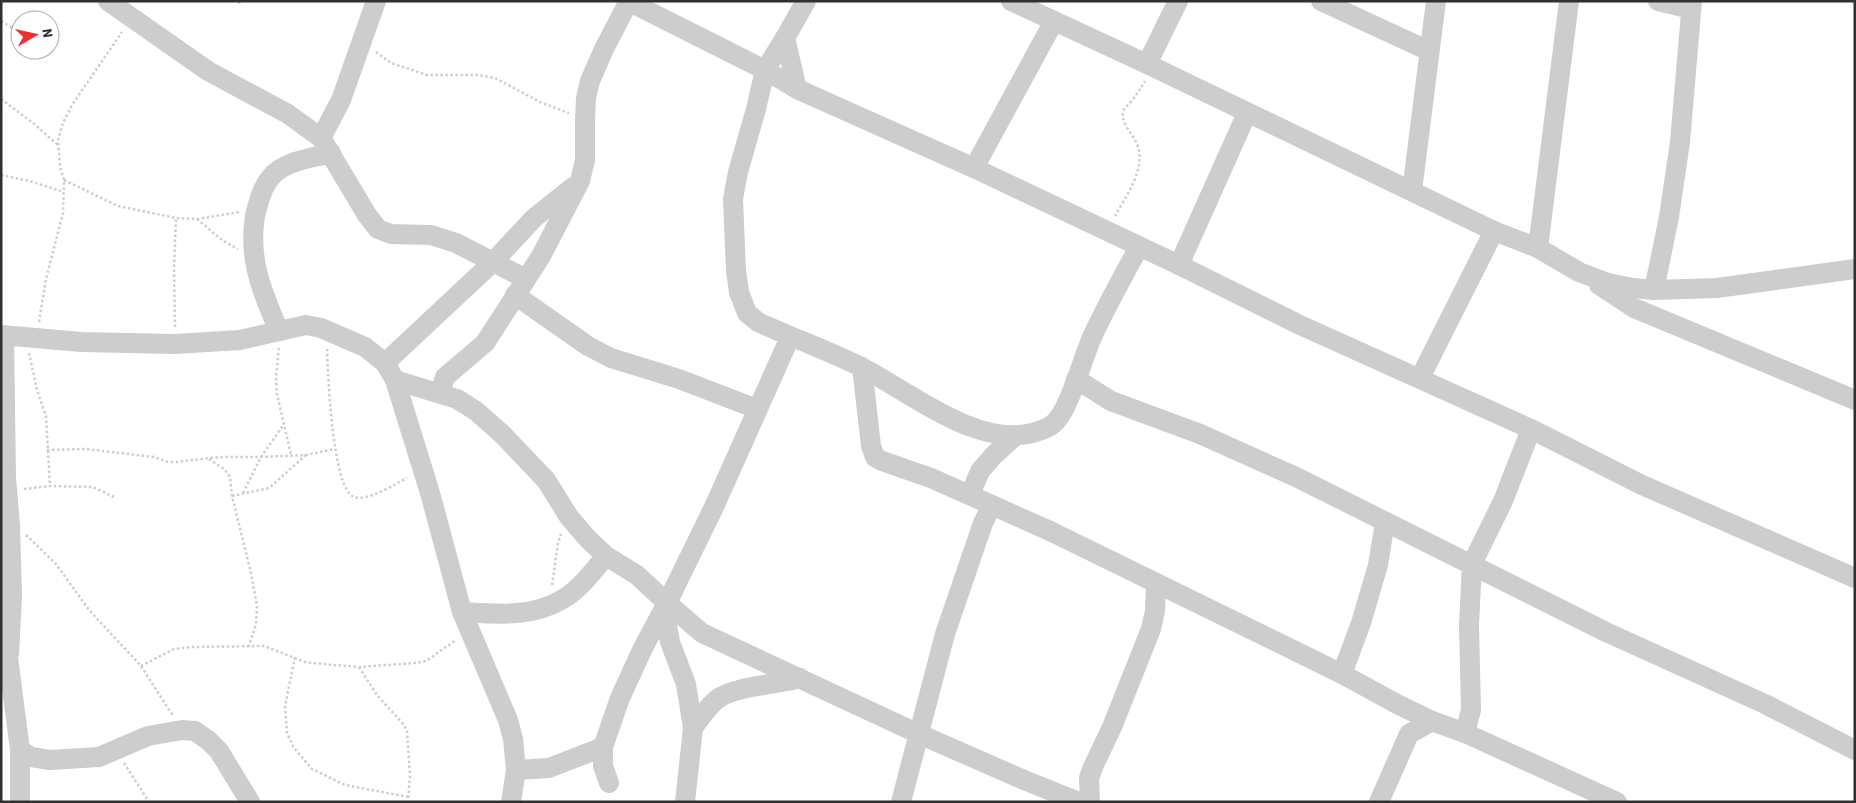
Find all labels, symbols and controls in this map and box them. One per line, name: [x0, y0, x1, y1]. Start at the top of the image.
north arrow: [10, 10, 60, 60]
text: N: [36, 27, 57, 39]

